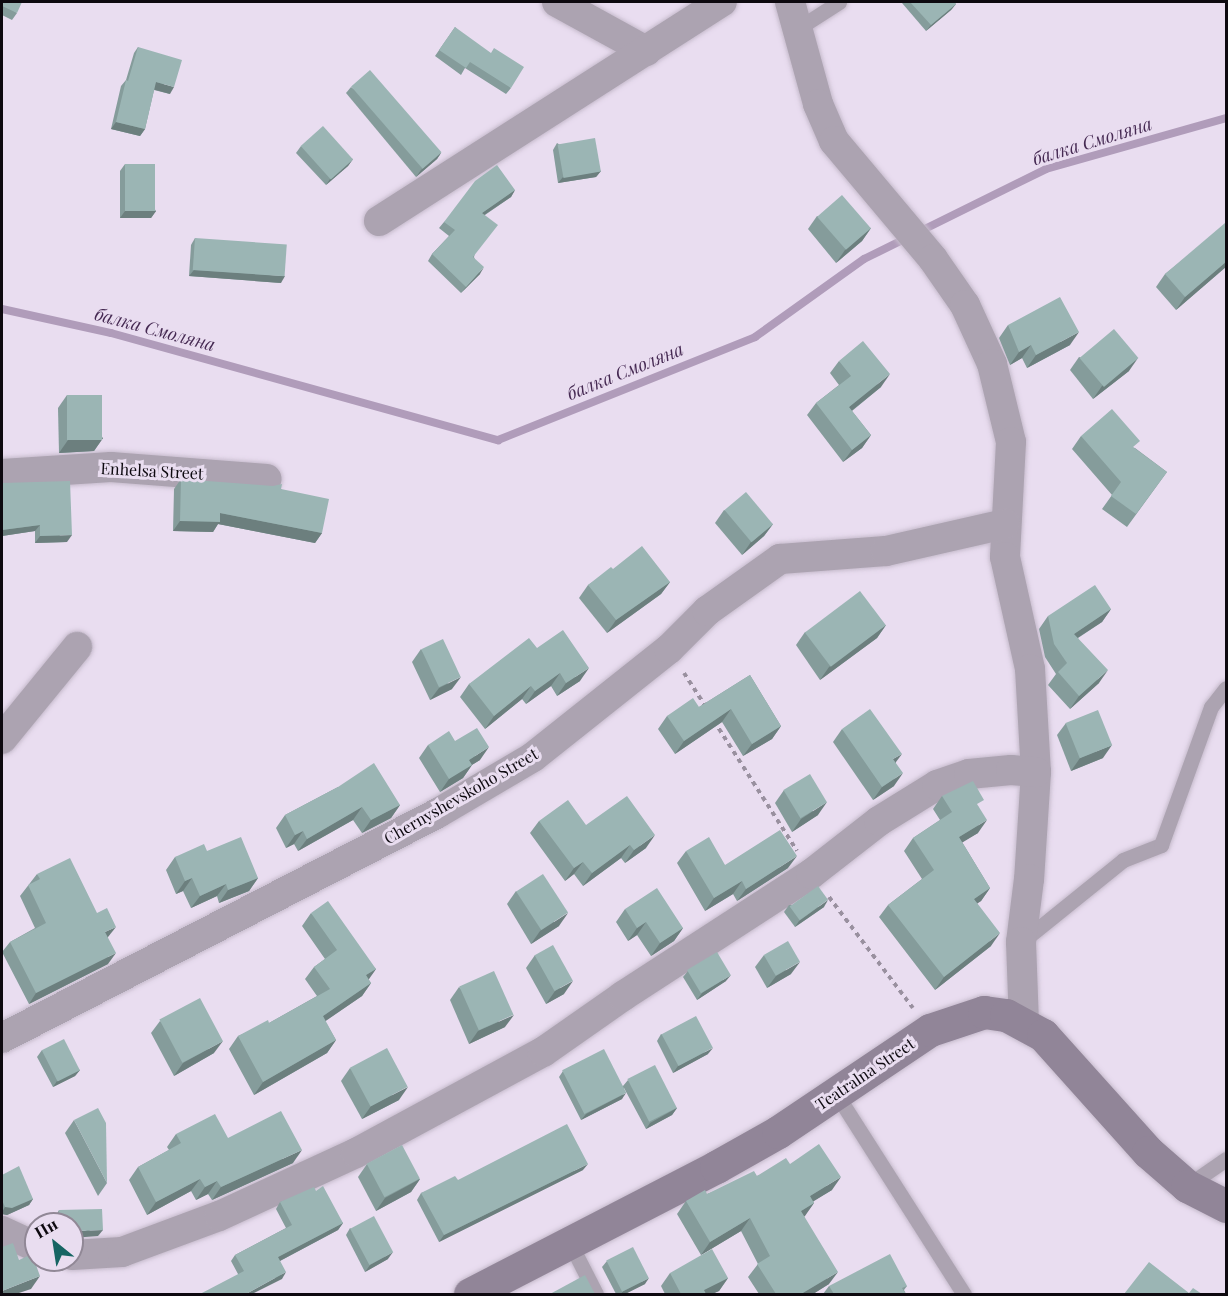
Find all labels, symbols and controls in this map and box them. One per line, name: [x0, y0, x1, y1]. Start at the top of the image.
water label: балка Смоляна: [1030, 113, 1154, 169]
water label: балка Смоляна: [92, 303, 218, 355]
water label: балка Смоляна: [563, 338, 687, 404]
street label: Enhelsa Street: [100, 459, 204, 483]
street label: Chernyshevskoho Street: [381, 744, 541, 848]
street label: Teatralna Street: [812, 1034, 918, 1114]
north arrow: [24, 1212, 84, 1272]
text: Пн: [31, 1213, 61, 1243]

